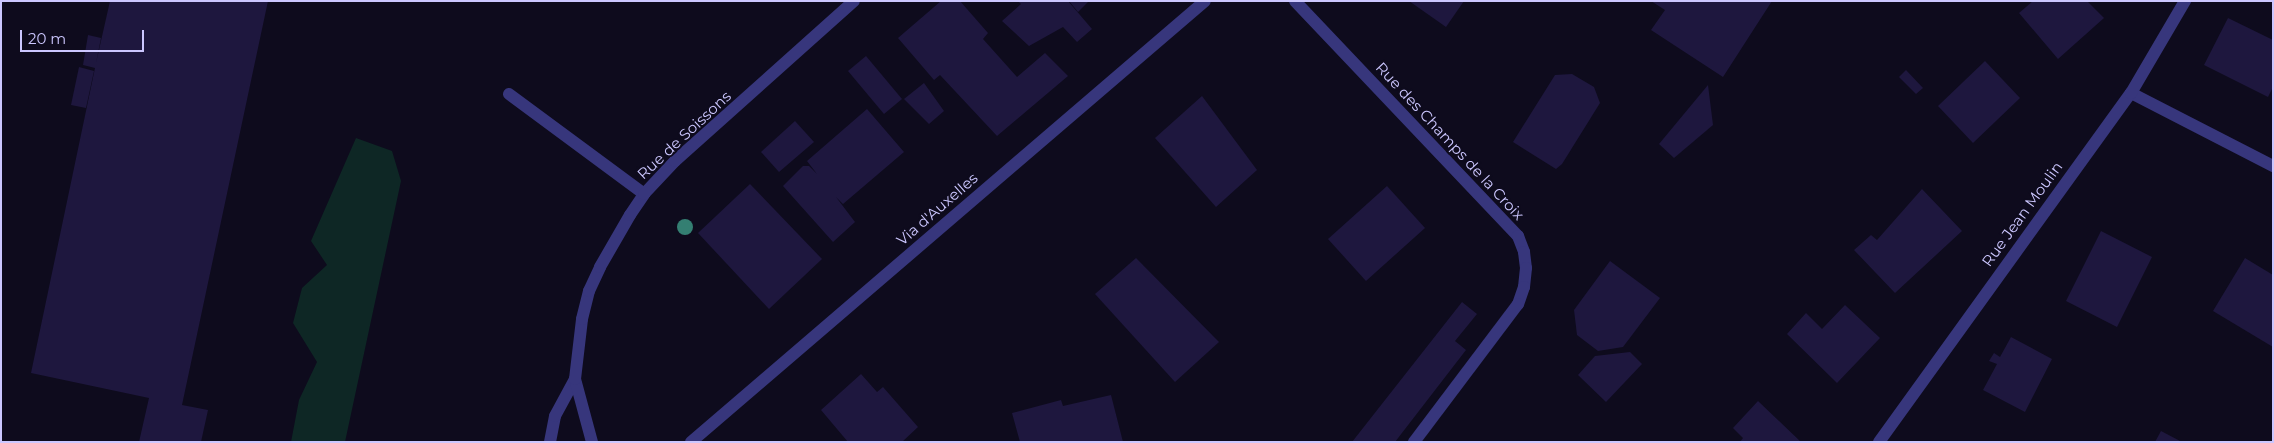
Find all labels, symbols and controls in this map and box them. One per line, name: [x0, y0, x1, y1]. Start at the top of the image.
scale bar: [22, 20, 146, 52]
text: 20 m: [28, 29, 66, 48]
street label: Rue des Champs de la Croix: [1372, 58, 1528, 224]
street label: Rue de Soissons: [634, 87, 734, 183]
street label: Rue Jean Moulin: [1978, 158, 2066, 270]
street label: Via d'Auxelles: [893, 169, 981, 249]

